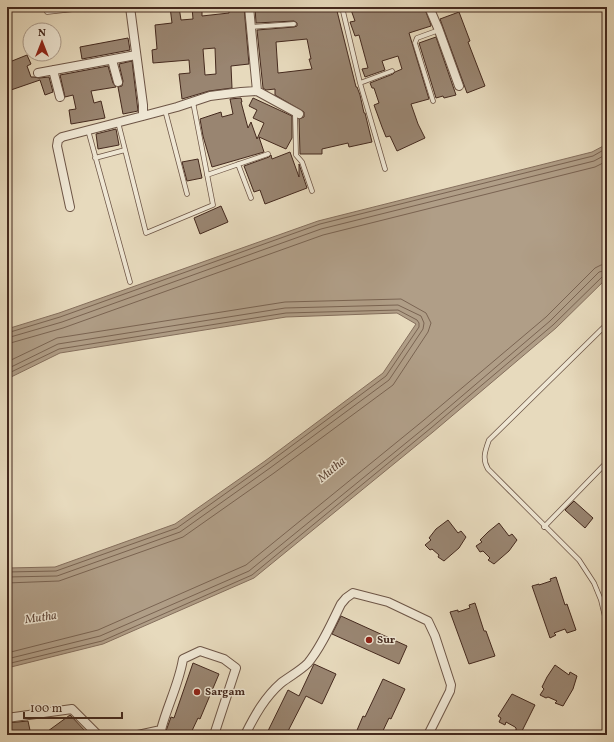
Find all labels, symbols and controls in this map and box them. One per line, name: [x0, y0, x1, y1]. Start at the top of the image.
north arrow: [22, 22, 62, 62]
text: N: [38, 26, 46, 41]
water label: Mutha: [314, 453, 350, 487]
water label: Mutha: [23, 608, 58, 628]
place label: Sur: [377, 633, 396, 648]
marker: Sur: [364, 635, 374, 645]
place label: Sargam: [205, 685, 245, 700]
marker: Sargam: [192, 687, 202, 697]
scale bar: [24, 694, 122, 720]
text: 100 m: [30, 701, 63, 717]

